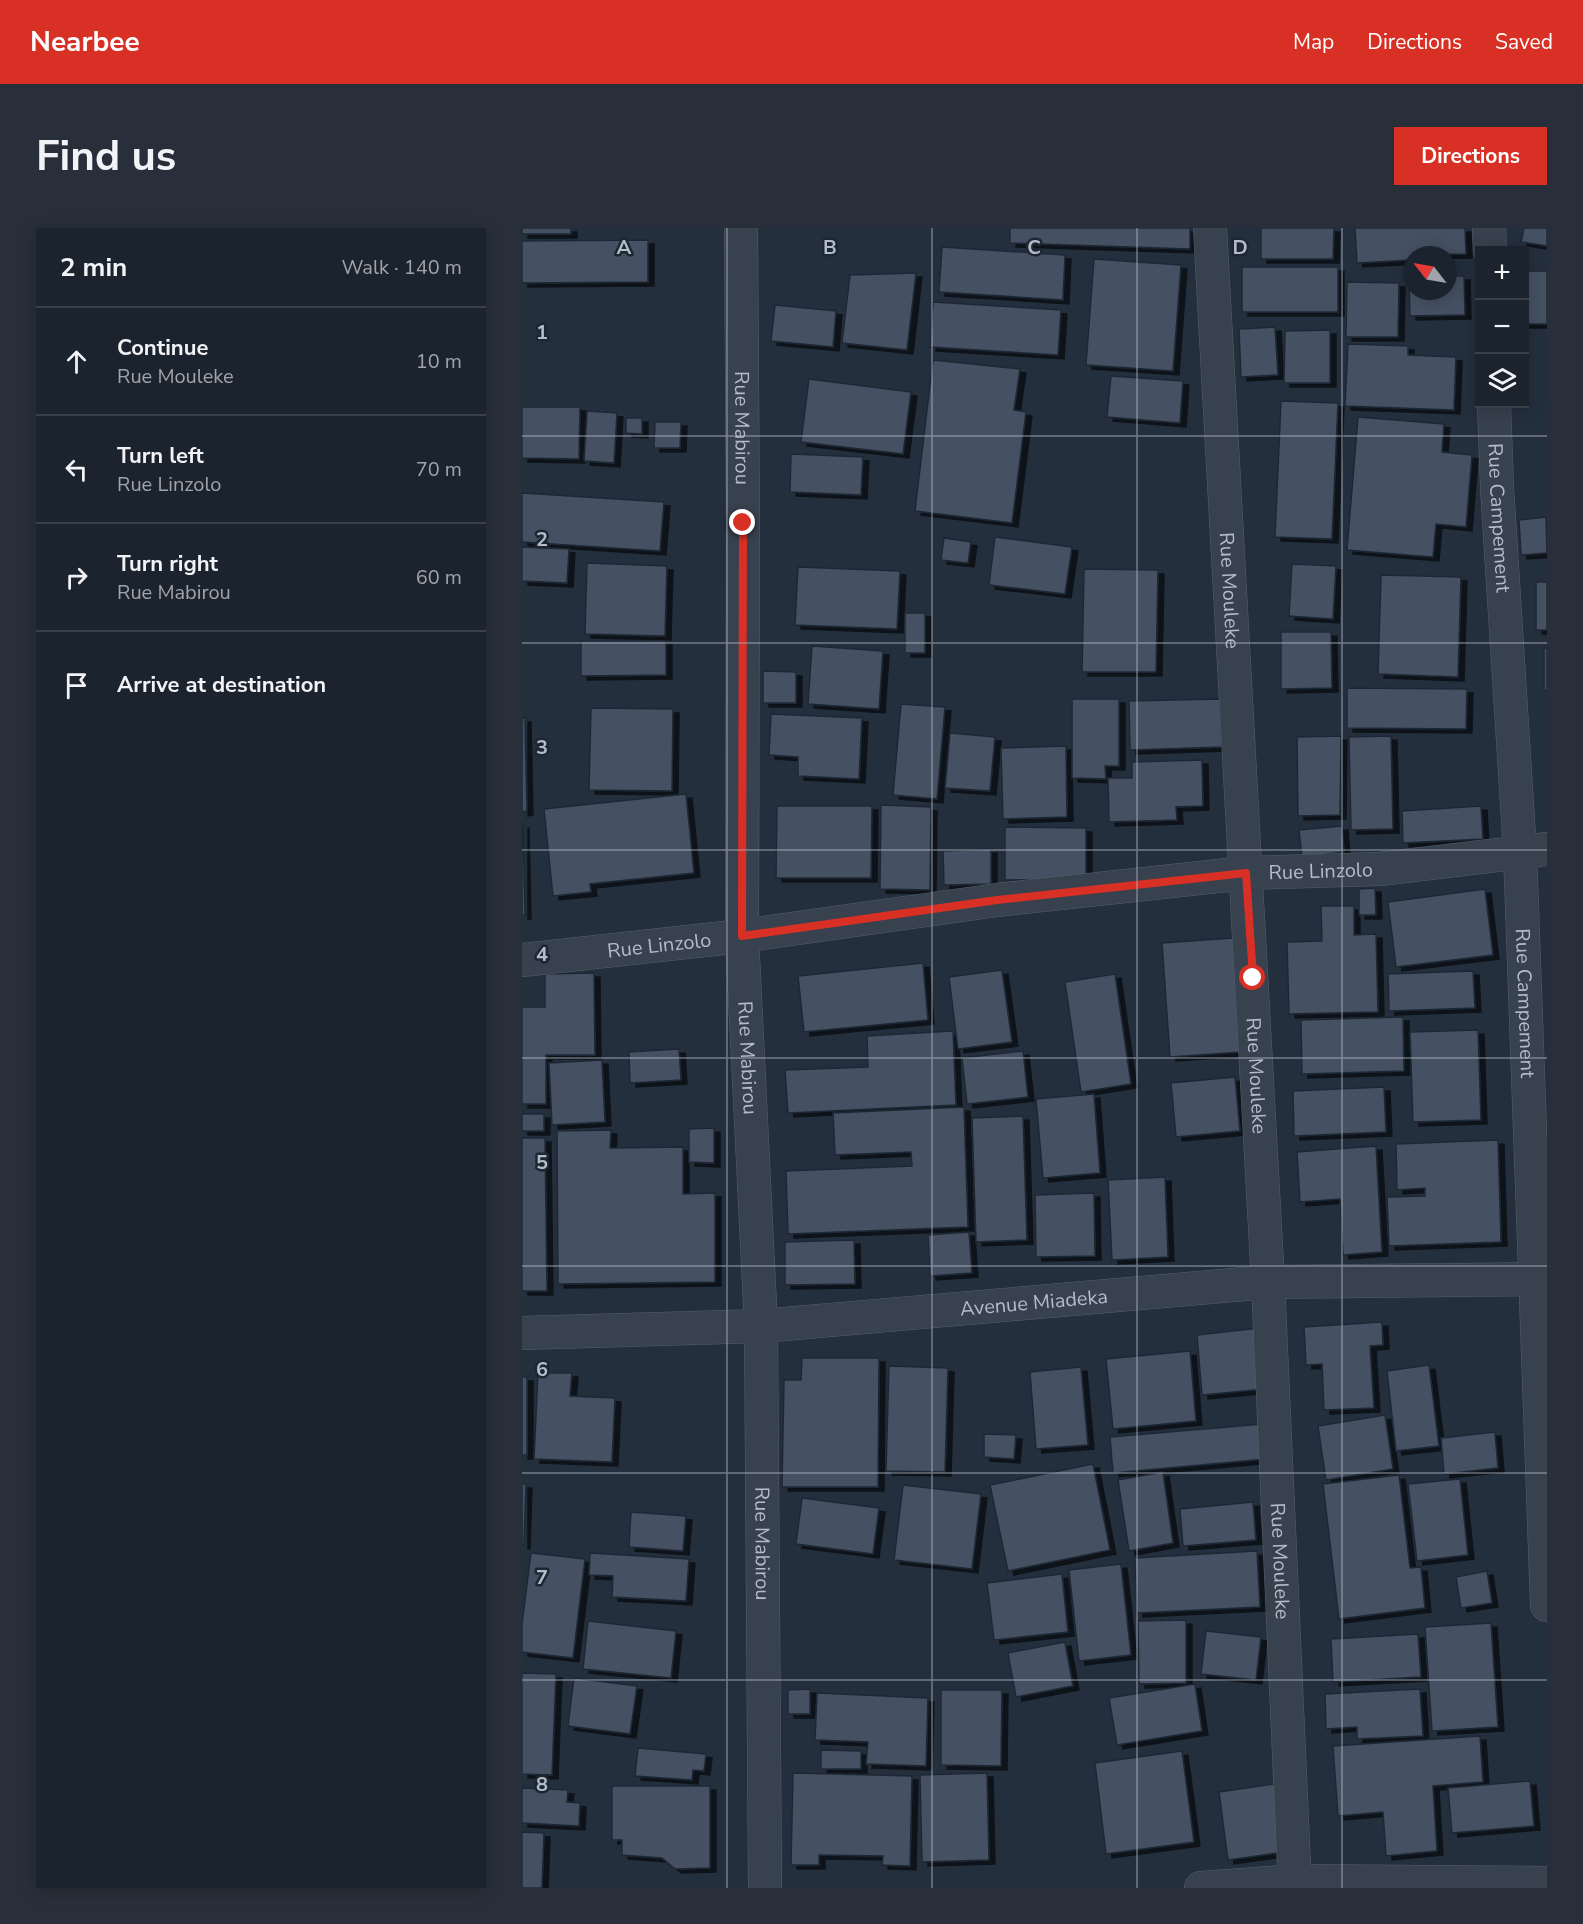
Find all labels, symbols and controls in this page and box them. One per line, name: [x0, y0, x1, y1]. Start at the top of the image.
text: Nearbee: [30, 23, 140, 61]
text: Map: [1293, 28, 1334, 56]
text: Directions: [1367, 28, 1462, 56]
text: Saved: [1495, 28, 1553, 56]
button: Directions: [1394, 127, 1547, 185]
text: Find us: [36, 128, 176, 185]
text: A: [617, 234, 632, 261]
text: B: [823, 234, 837, 261]
text: C: [1027, 234, 1041, 261]
text: D: [1232, 234, 1248, 261]
north arrow: [1403, 246, 1457, 300]
map controls: [1475, 246, 1529, 408]
button: +: [1475, 246, 1529, 300]
text: 2 min: [60, 250, 127, 285]
text: Walk · 140 m: [342, 254, 462, 281]
button: −: [1475, 300, 1529, 354]
text: 1: [536, 319, 548, 346]
text: Continue: [117, 333, 208, 363]
icon: ahead: [60, 345, 93, 378]
text: 10 m: [416, 348, 462, 375]
button: layers: [1475, 354, 1529, 408]
text: Rue Mouleke: [117, 363, 234, 390]
street label: Rue Mabirou: [728, 371, 756, 485]
text: Turn left: [117, 441, 204, 471]
street label: Rue Campement: [1482, 443, 1517, 594]
icon: left: [60, 453, 93, 486]
text: 70 m: [416, 456, 462, 483]
text: Rue Linzolo: [117, 471, 221, 498]
route end: [729, 509, 755, 535]
text: 2: [536, 526, 548, 553]
street label: Rue Mouleke: [1213, 531, 1247, 649]
text: Turn right: [117, 549, 218, 579]
icon: right: [60, 561, 93, 594]
text: 60 m: [416, 564, 462, 591]
text: Rue Mabirou: [117, 579, 231, 606]
icon: arrive: [60, 669, 93, 702]
text: Arrive at destination: [117, 670, 326, 700]
text: 3: [536, 734, 548, 761]
street label: Rue Linzolo: [1268, 856, 1373, 886]
street label: Rue Linzolo: [606, 926, 713, 964]
street label: Rue Campement: [1509, 928, 1542, 1079]
text: 4: [536, 941, 548, 968]
route start: [1239, 964, 1265, 990]
street label: Rue Mabirou: [732, 1000, 764, 1115]
street label: Rue Mouleke: [1240, 1017, 1273, 1135]
text: 5: [536, 1149, 548, 1176]
street label: Avenue Miadeka: [959, 1282, 1109, 1322]
text: 6: [536, 1356, 548, 1383]
street label: Rue Mabirou: [749, 1487, 776, 1601]
street label: Rue Mouleke: [1264, 1502, 1297, 1620]
text: 7: [536, 1564, 548, 1591]
text: 8: [536, 1771, 548, 1798]

